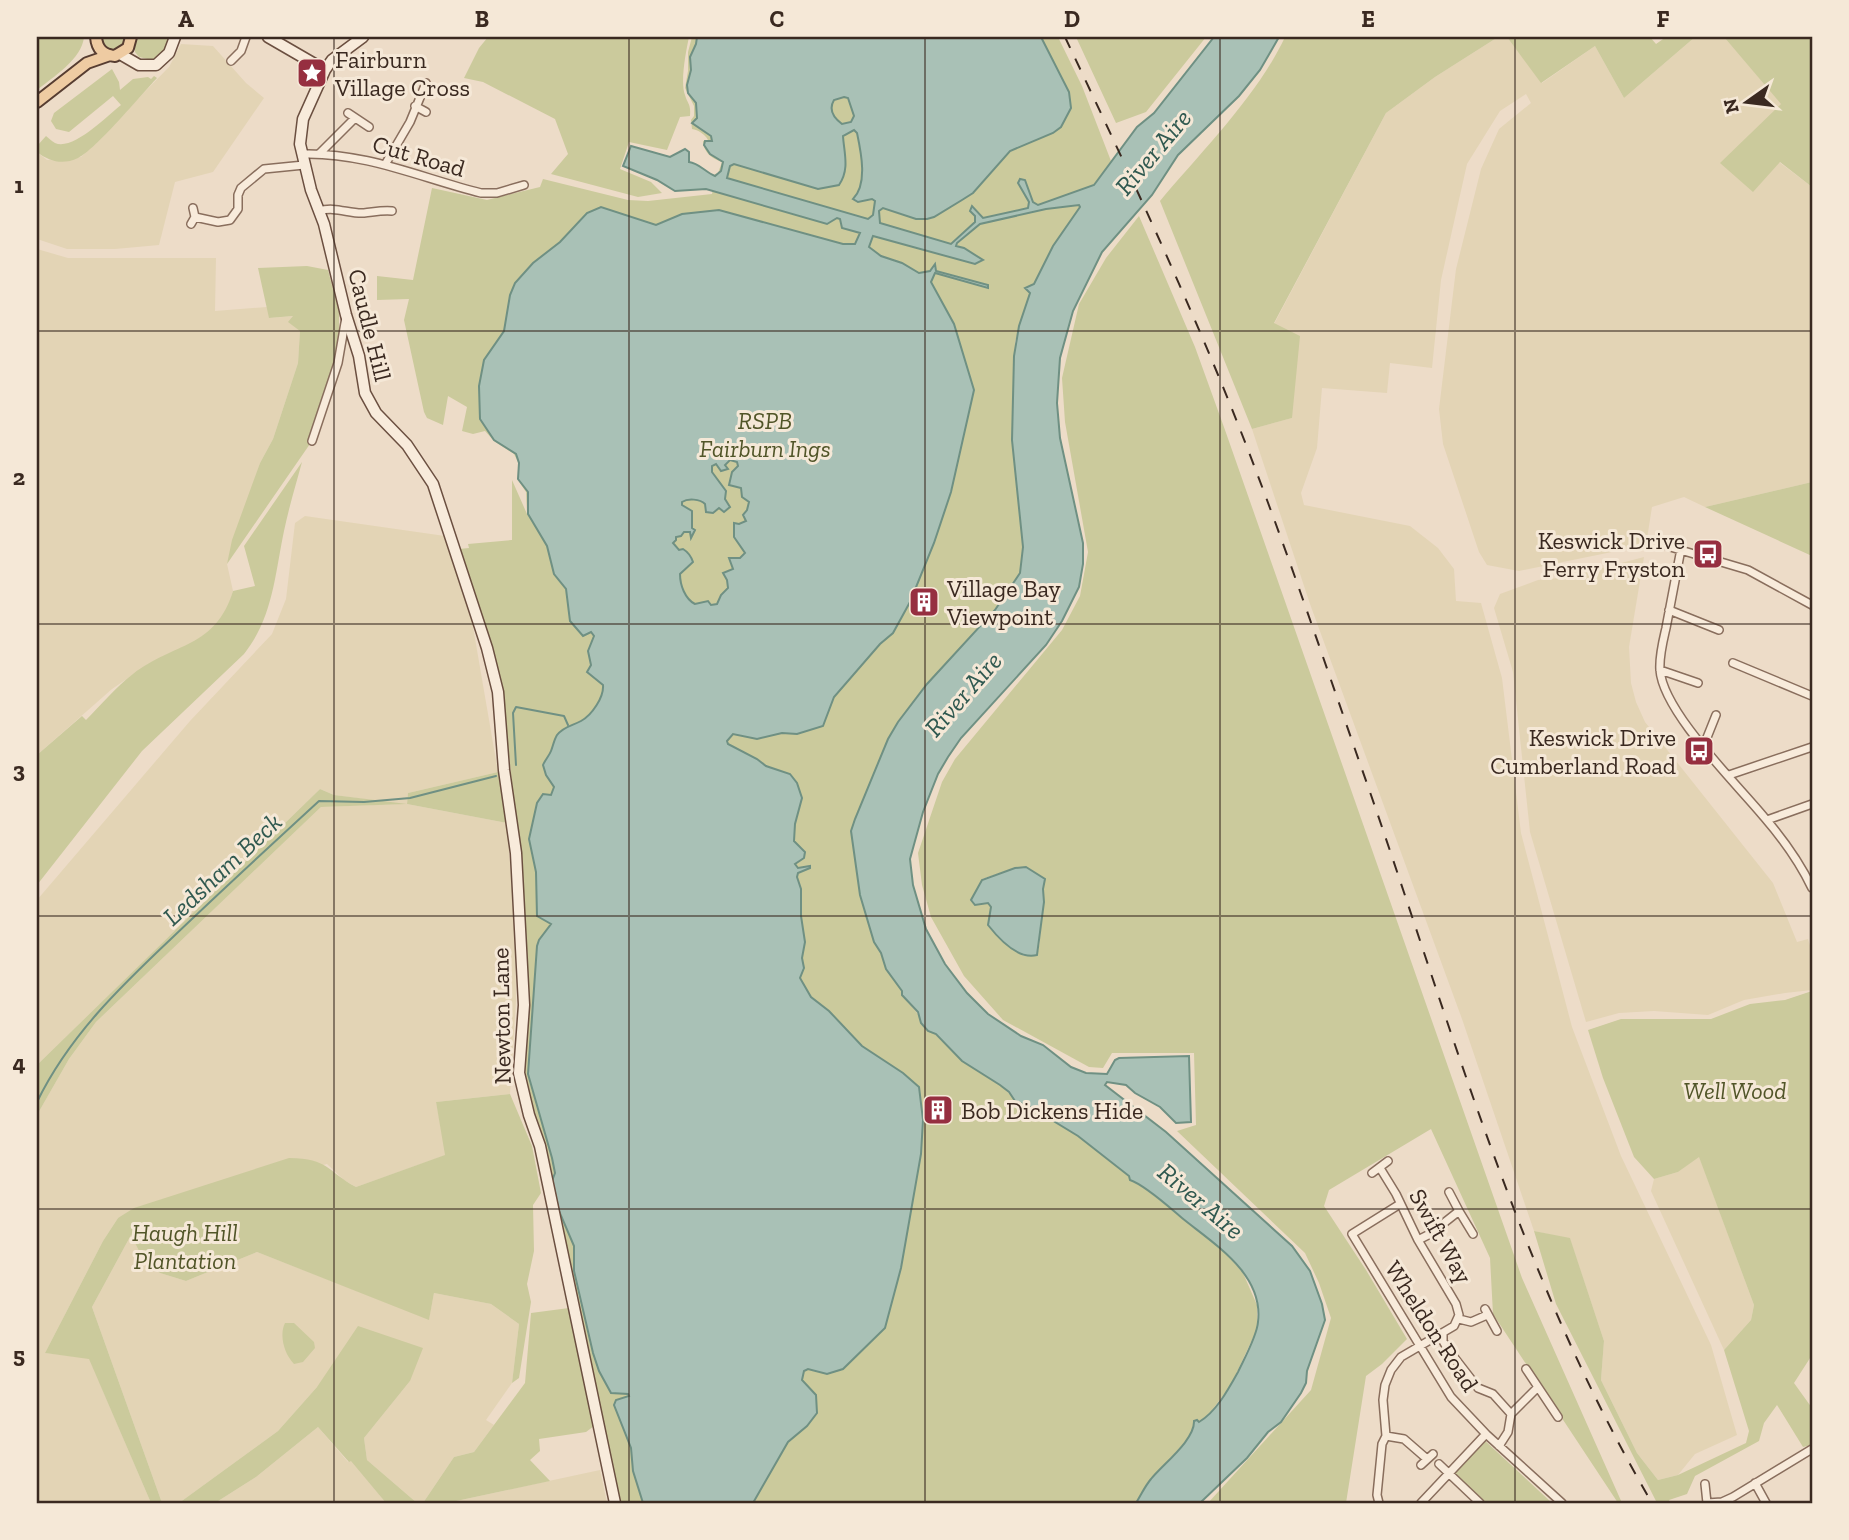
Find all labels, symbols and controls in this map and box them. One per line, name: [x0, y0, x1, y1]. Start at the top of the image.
text: A: [178, 5, 194, 33]
text: B: [475, 5, 489, 33]
text: C: [770, 5, 784, 33]
text: D: [1064, 5, 1080, 33]
text: E: [1361, 5, 1375, 33]
text: F: [1656, 5, 1670, 33]
place label: Fairburn Village Cross: [334, 45, 470, 102]
place icon: Fairburn Village Cross: [295, 56, 329, 90]
north arrow: [1713, 66, 1783, 136]
text: N: [1718, 96, 1744, 116]
water label: River Aire: [1108, 103, 1198, 201]
street label: Cut Road: [369, 129, 469, 183]
text: 1: [14, 171, 24, 199]
street label: Caudle Hill: [342, 266, 398, 384]
park label: RSPB Fairburn Ings: [699, 406, 831, 463]
text: 2: [13, 463, 25, 491]
place label: Keswick Drive Ferry Fryston: [1538, 526, 1685, 583]
bus stop icon: Keswick Drive Ferry Fryston: [1691, 537, 1725, 571]
place label: Village Bay Viewpoint: [946, 574, 1062, 631]
building icon: Village Bay Viewpoint: [907, 585, 941, 619]
water label: River Aire: [917, 645, 1009, 743]
place label: Keswick Drive Cumberland Road: [1490, 723, 1676, 780]
bus stop icon: Keswick Drive Cumberland Road: [1682, 734, 1716, 768]
text: 3: [13, 756, 25, 784]
water label: Ledsham Beck: [156, 806, 288, 932]
street label: Newton Lane: [485, 947, 517, 1085]
text: 4: [12, 1049, 26, 1077]
park label: Well Wood: [1683, 1076, 1787, 1105]
building icon: Bob Dickens Hide: [921, 1093, 955, 1127]
place label: Bob Dickens Hide: [961, 1096, 1143, 1125]
water label: River Aire: [1152, 1156, 1250, 1246]
street label: Swift Way: [1403, 1184, 1479, 1289]
park label: Haugh Hill Plantation: [132, 1218, 238, 1275]
street label: Wheldon Road: [1379, 1255, 1485, 1397]
text: 5: [13, 1341, 25, 1369]

